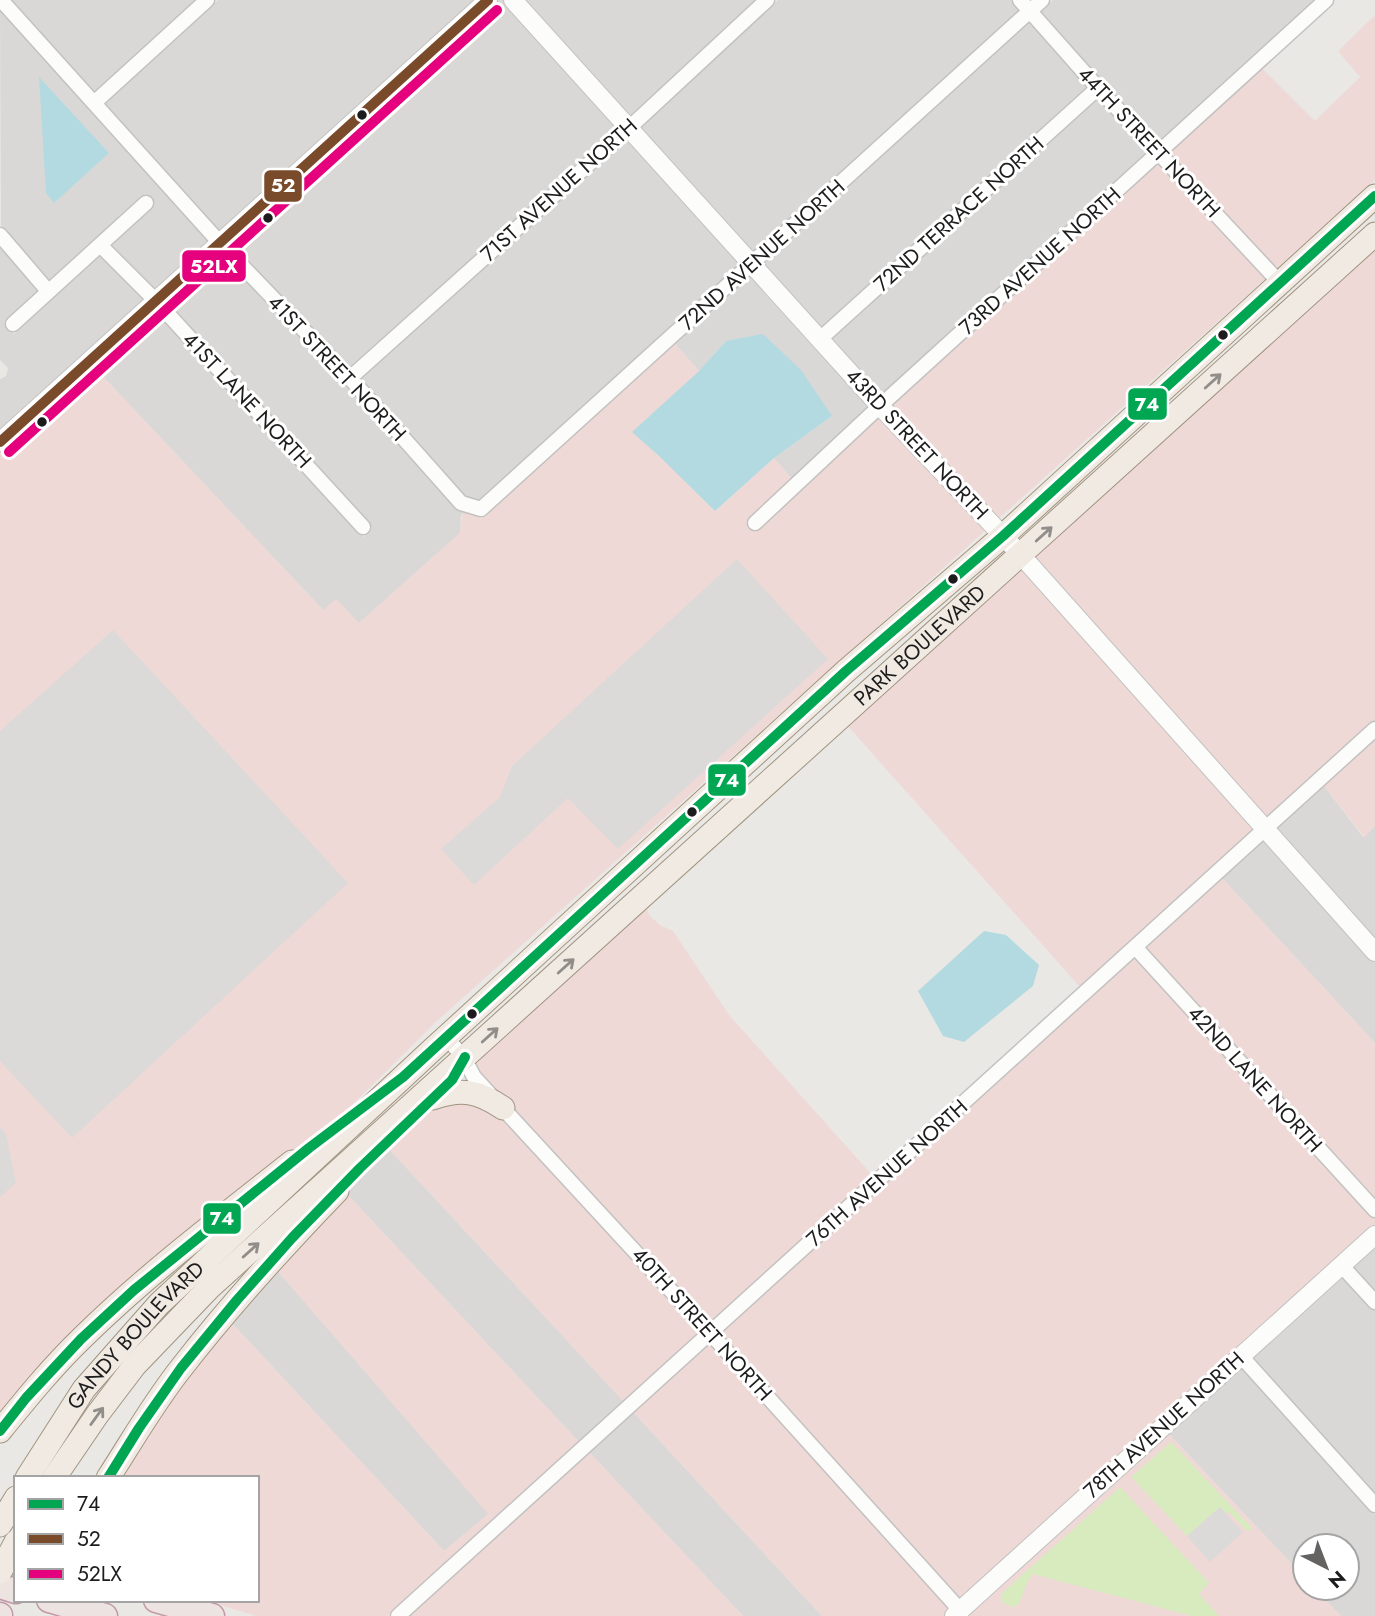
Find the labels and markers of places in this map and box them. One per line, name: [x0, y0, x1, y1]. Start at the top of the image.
unlabelled marker: [355, 108, 369, 122]
unlabelled marker: [261, 211, 275, 225]
unlabelled marker: [1216, 328, 1230, 342]
unlabelled marker: [35, 415, 49, 429]
unlabelled marker: [946, 572, 960, 586]
unlabelled marker: [685, 805, 699, 819]
unlabelled marker: [465, 1007, 479, 1021]

